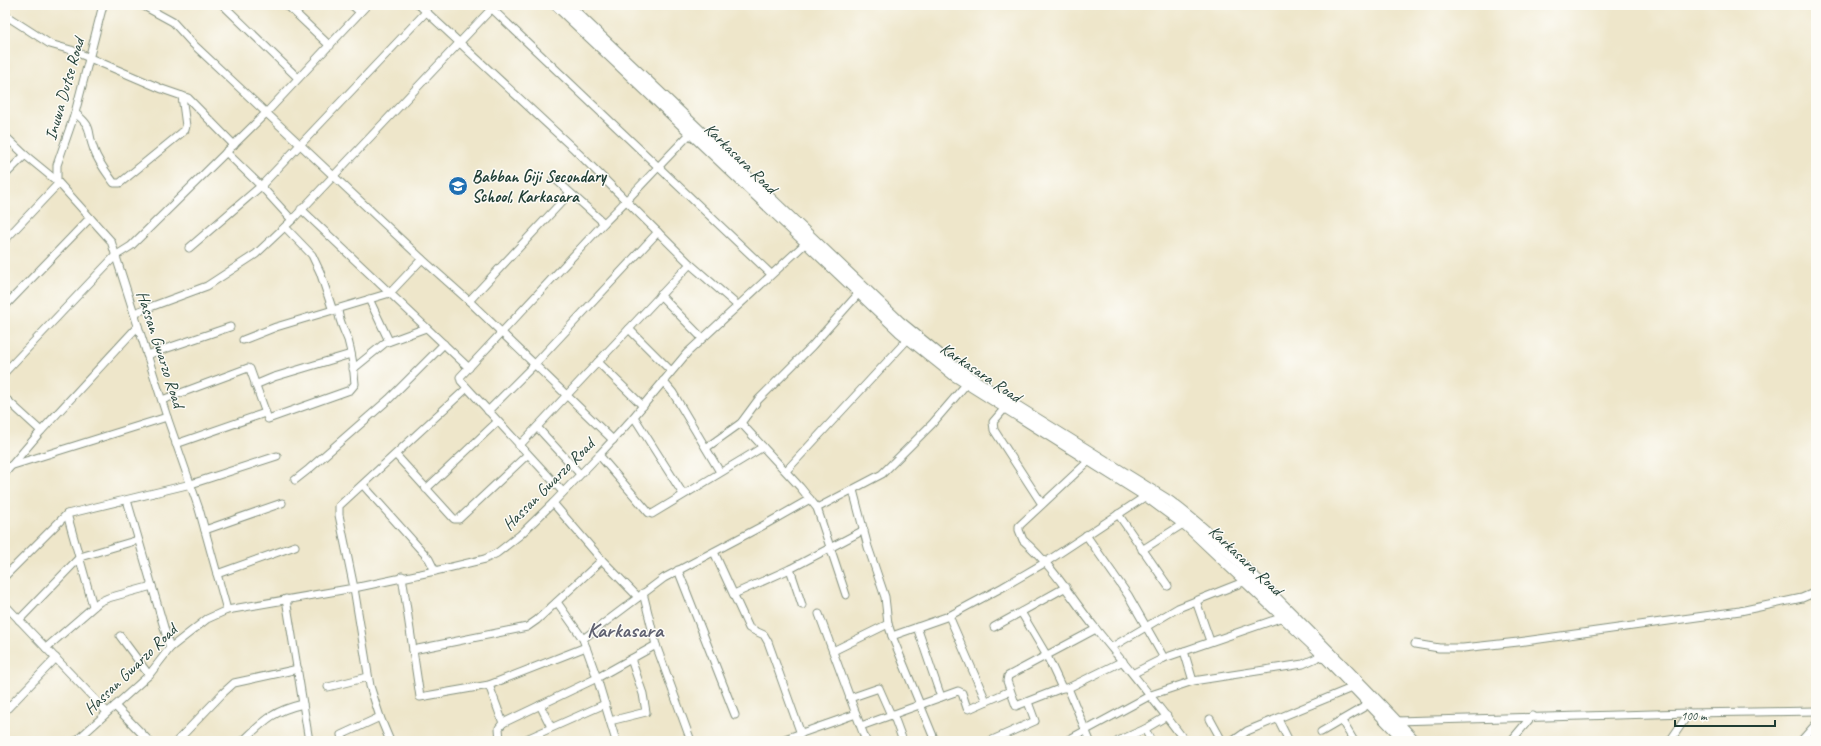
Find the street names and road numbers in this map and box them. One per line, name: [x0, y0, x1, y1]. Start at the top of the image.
street label: Inuwa Dutse Road: [40, 32, 90, 143]
street label: Karkasara Road: [700, 118, 784, 201]
street label: Hassan Gwarzo Road: [132, 288, 190, 412]
street label: Karkasara Road: [936, 338, 1028, 409]
street label: Hassan Gwarzo Road: [498, 432, 600, 535]
street label: Karkasara Road: [1204, 521, 1289, 602]
street label: Hassan Gwarzo Road: [79, 618, 183, 719]

